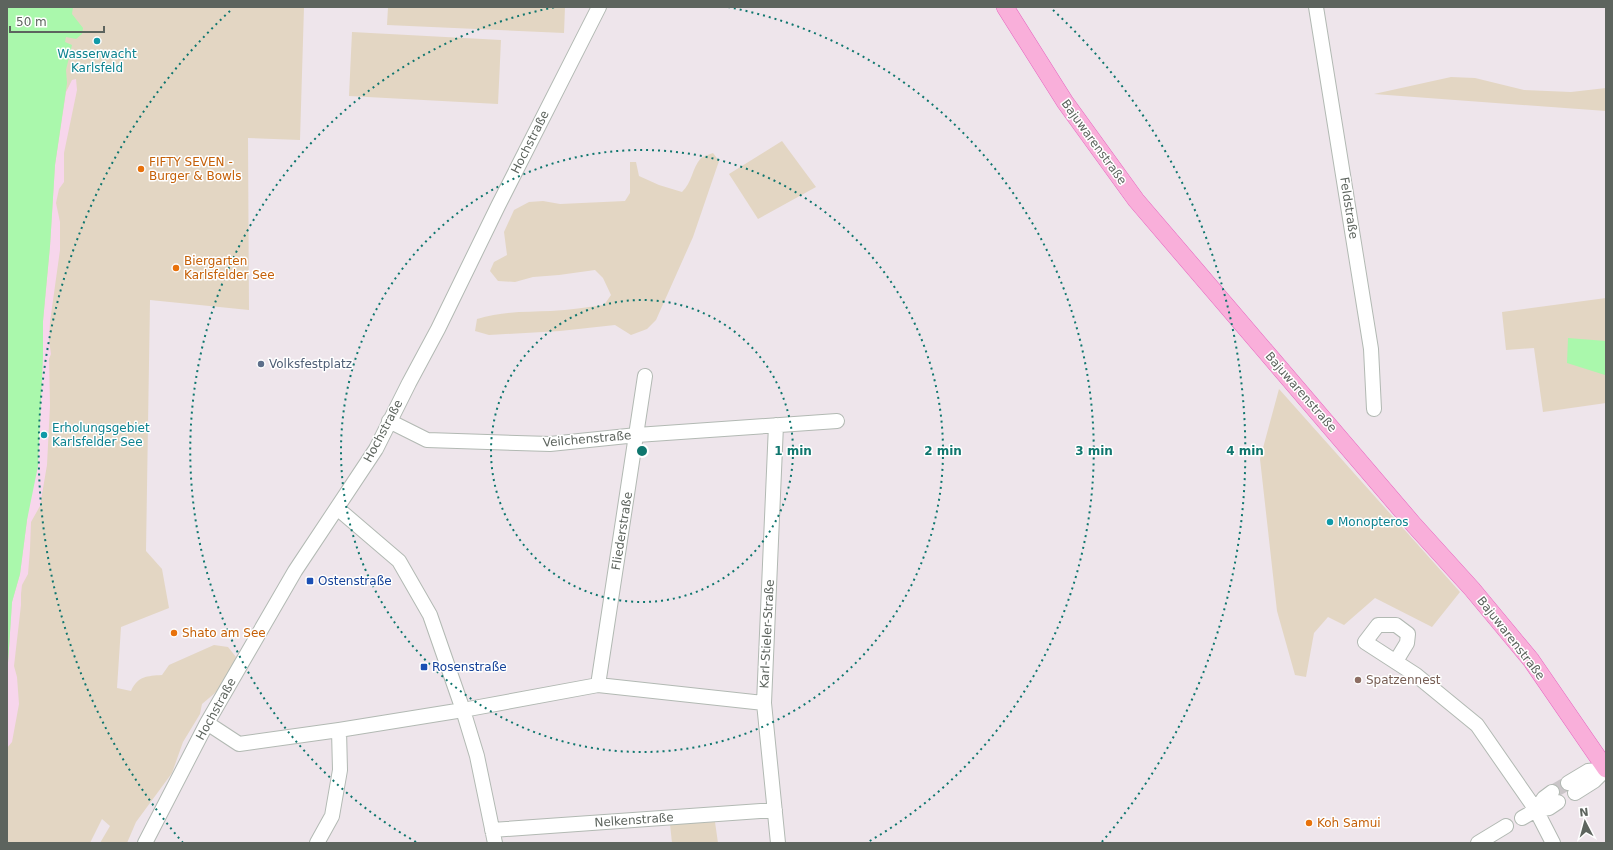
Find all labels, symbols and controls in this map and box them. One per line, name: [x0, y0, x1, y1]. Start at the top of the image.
scale bar: [10, 8, 104, 34]
text: 50 m: [16, 15, 47, 29]
marker: Wasserwacht Karlsfeld: [92, 36, 102, 46]
place label: Wasserwacht Karlsfeld: [57, 47, 137, 75]
street label: Bajuwarenstraße: [1058, 97, 1130, 187]
street label: Hochstraße: [508, 108, 552, 176]
place label: FIFTY SEVEN - Burger & Bowls: [149, 155, 241, 183]
marker: FIFTY SEVEN - Burger & Bowls: [136, 164, 146, 174]
street label: Feldstraße: [1337, 176, 1361, 240]
place label: Biergarten Karlsfelder See: [184, 254, 275, 282]
marker: Biergarten Karlsfelder See: [171, 263, 181, 273]
street label: Bajuwarenstraße: [1262, 349, 1340, 435]
place label: Volksfestplatz: [269, 357, 352, 371]
marker: Volksfestplatz: [256, 359, 266, 369]
street label: Hochstraße: [361, 397, 405, 465]
place label: Erholungsgebiet Karlsfelder See: [52, 421, 150, 449]
street label: Veilchenstraße: [542, 428, 632, 450]
marker: Erholungsgebiet Karlsfelder See: [39, 430, 49, 440]
centre of rings: [635, 444, 649, 458]
text: 1 min: [774, 444, 812, 458]
text: 2 min: [924, 444, 962, 458]
text: 3 min: [1075, 444, 1113, 458]
text: 4 min: [1226, 444, 1264, 458]
street label: Fliederstraße: [609, 491, 635, 571]
place label: Monopteros: [1338, 515, 1409, 529]
marker: Monopteros: [1325, 517, 1335, 527]
place label: Ostenstraße: [318, 574, 392, 588]
marker: Ostenstraße: [305, 576, 315, 586]
street label: Karl-Stieler-Straße: [757, 579, 777, 689]
street label: Bajuwarenstraße: [1474, 594, 1548, 682]
place label: Shato am See: [182, 626, 266, 640]
marker: Shato am See: [169, 628, 179, 638]
place label: Rosenstraße: [432, 660, 507, 674]
marker: Rosenstraße: [419, 662, 429, 672]
place label: Spatzennest: [1366, 673, 1441, 687]
marker: Spatzennest: [1353, 675, 1363, 685]
street label: Hochstraße: [193, 676, 239, 742]
north arrow: [1565, 802, 1605, 842]
text: N: [1579, 806, 1589, 819]
street label: Nelkenstraße: [594, 810, 674, 830]
place label: Koh Samui: [1317, 816, 1381, 830]
marker: Koh Samui: [1304, 818, 1314, 828]

